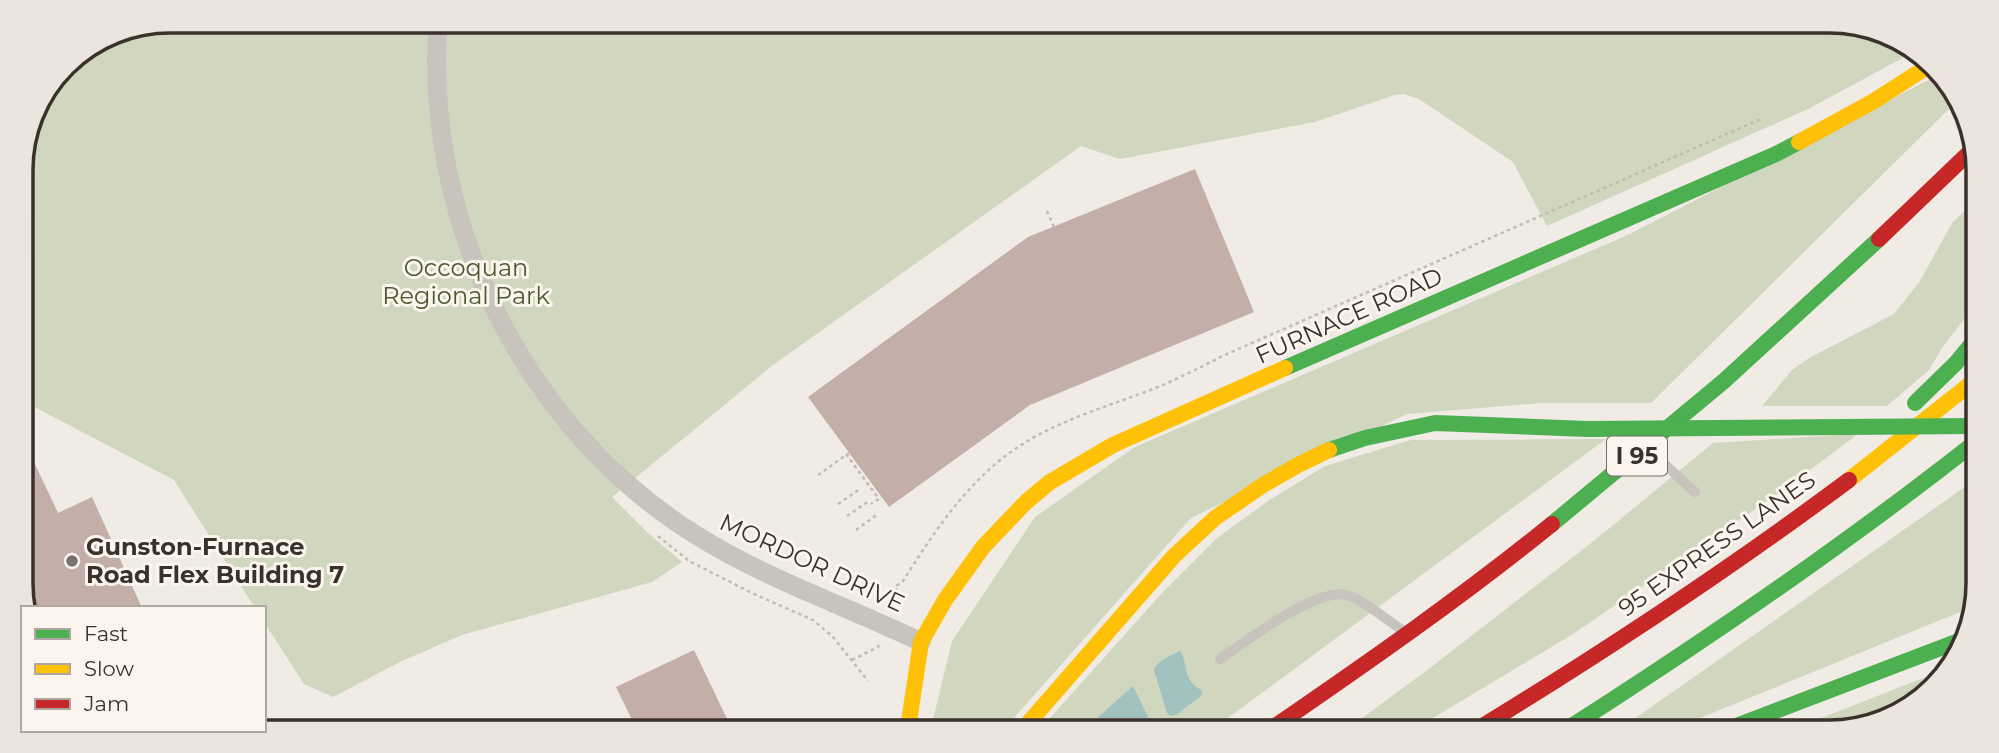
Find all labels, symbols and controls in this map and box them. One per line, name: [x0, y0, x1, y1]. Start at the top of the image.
park label: Occoquan Regional Park: [382, 253, 551, 310]
street label: FURNACE ROAD: [1251, 261, 1447, 370]
road number: I 95: [1607, 436, 1667, 476]
street label: 95 EXPRESS LANES: [1613, 465, 1821, 622]
street label: MORDOR DRIVE: [715, 507, 909, 618]
place label: Gunston-Furnace Road Flex Building 7: [86, 532, 344, 589]
marker: Gunston-Furnace Road Flex Building 7: [64, 553, 80, 569]
legend: [21, 606, 266, 732]
text: Fast: [84, 621, 128, 646]
text: Slow: [84, 656, 134, 681]
text: Jam: [83, 691, 129, 716]

